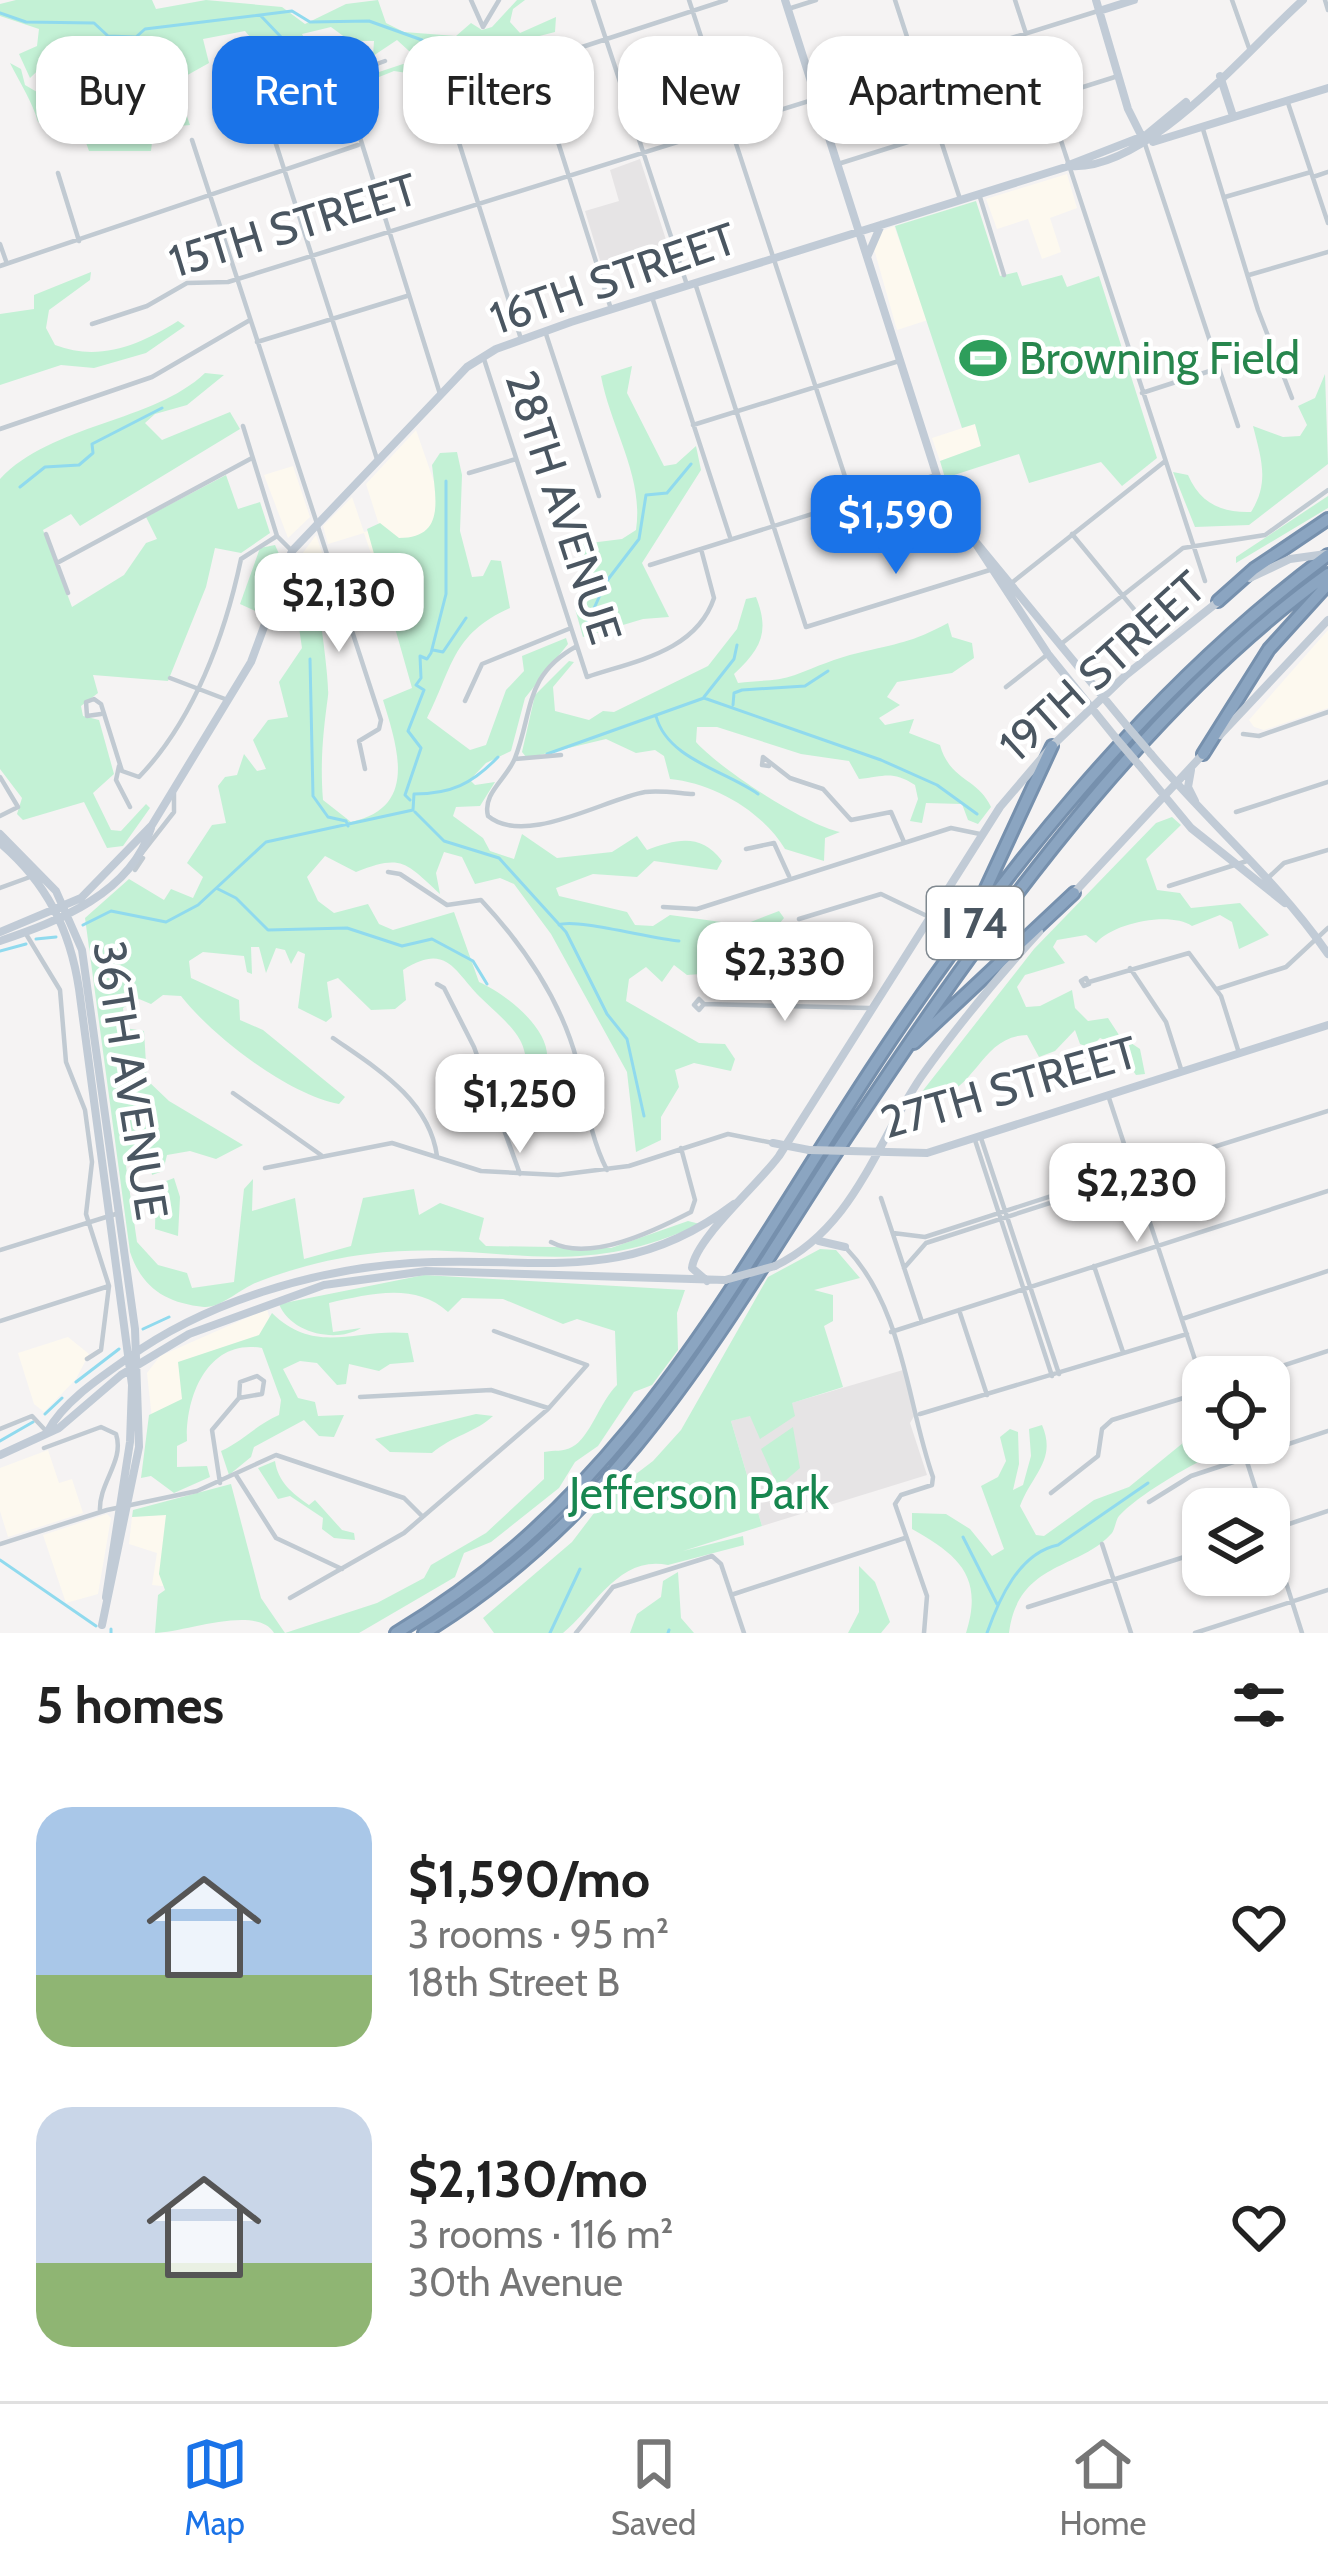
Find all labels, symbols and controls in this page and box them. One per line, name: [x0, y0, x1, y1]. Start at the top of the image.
chip: Buy: [36, 36, 188, 144]
chip: Rent: [212, 36, 379, 144]
chip: Filters: [403, 36, 594, 144]
chip: New: [618, 36, 783, 144]
chip: Apartment: [807, 36, 1083, 144]
street label: 15TH STREET: [163, 162, 423, 288]
street label: 16TH STREET: [483, 211, 743, 345]
place label: Browning Field: [1019, 331, 1300, 385]
sports icon: Browning Field: [958, 333, 1008, 383]
street label: 28TH AVENUE: [495, 364, 633, 650]
pin: $1,590: [798, 475, 994, 577]
text: $1,590: [838, 490, 954, 538]
pin: $2,130: [241, 553, 437, 655]
street label: 19TH STREET: [988, 560, 1216, 772]
text: $2,130: [282, 568, 396, 616]
road number: I 74: [927, 887, 1023, 959]
pin: $2,330: [687, 922, 883, 1024]
street label: 36TH AVENUE: [82, 937, 180, 1223]
text: $2,330: [724, 937, 846, 985]
street label: 27TH STREET: [875, 1025, 1143, 1149]
pin: $1,250: [422, 1054, 618, 1156]
text: $1,250: [462, 1069, 578, 1117]
pin: $2,230: [1039, 1143, 1235, 1245]
text: $2,230: [1076, 1158, 1198, 1206]
map controls: [1182, 1356, 1290, 1596]
button: locate: [1182, 1356, 1290, 1464]
park label: Jefferson Park: [568, 1466, 830, 1520]
button: layers: [1182, 1488, 1290, 1596]
icon: filters: [1226, 1672, 1292, 1738]
text: 5 homes: [36, 1674, 224, 1736]
text: $1,590/mo: [408, 1848, 650, 1910]
icon: home: [132, 1855, 276, 1999]
icon: heart: [1226, 1894, 1292, 1960]
text: 3 rooms · 95 m²: [408, 1910, 669, 1958]
text: 18th Street B: [408, 1958, 620, 2006]
text: $2,130/mo: [408, 2148, 648, 2210]
icon: home: [132, 2155, 276, 2299]
icon: heart: [1226, 2194, 1292, 2260]
text: 3 rooms · 116 m²: [408, 2210, 673, 2258]
text: 30th Avenue: [408, 2258, 623, 2306]
tab: Map: [182, 2431, 248, 2543]
tab: Saved: [611, 2431, 696, 2543]
tab: Home: [1060, 2431, 1146, 2543]

